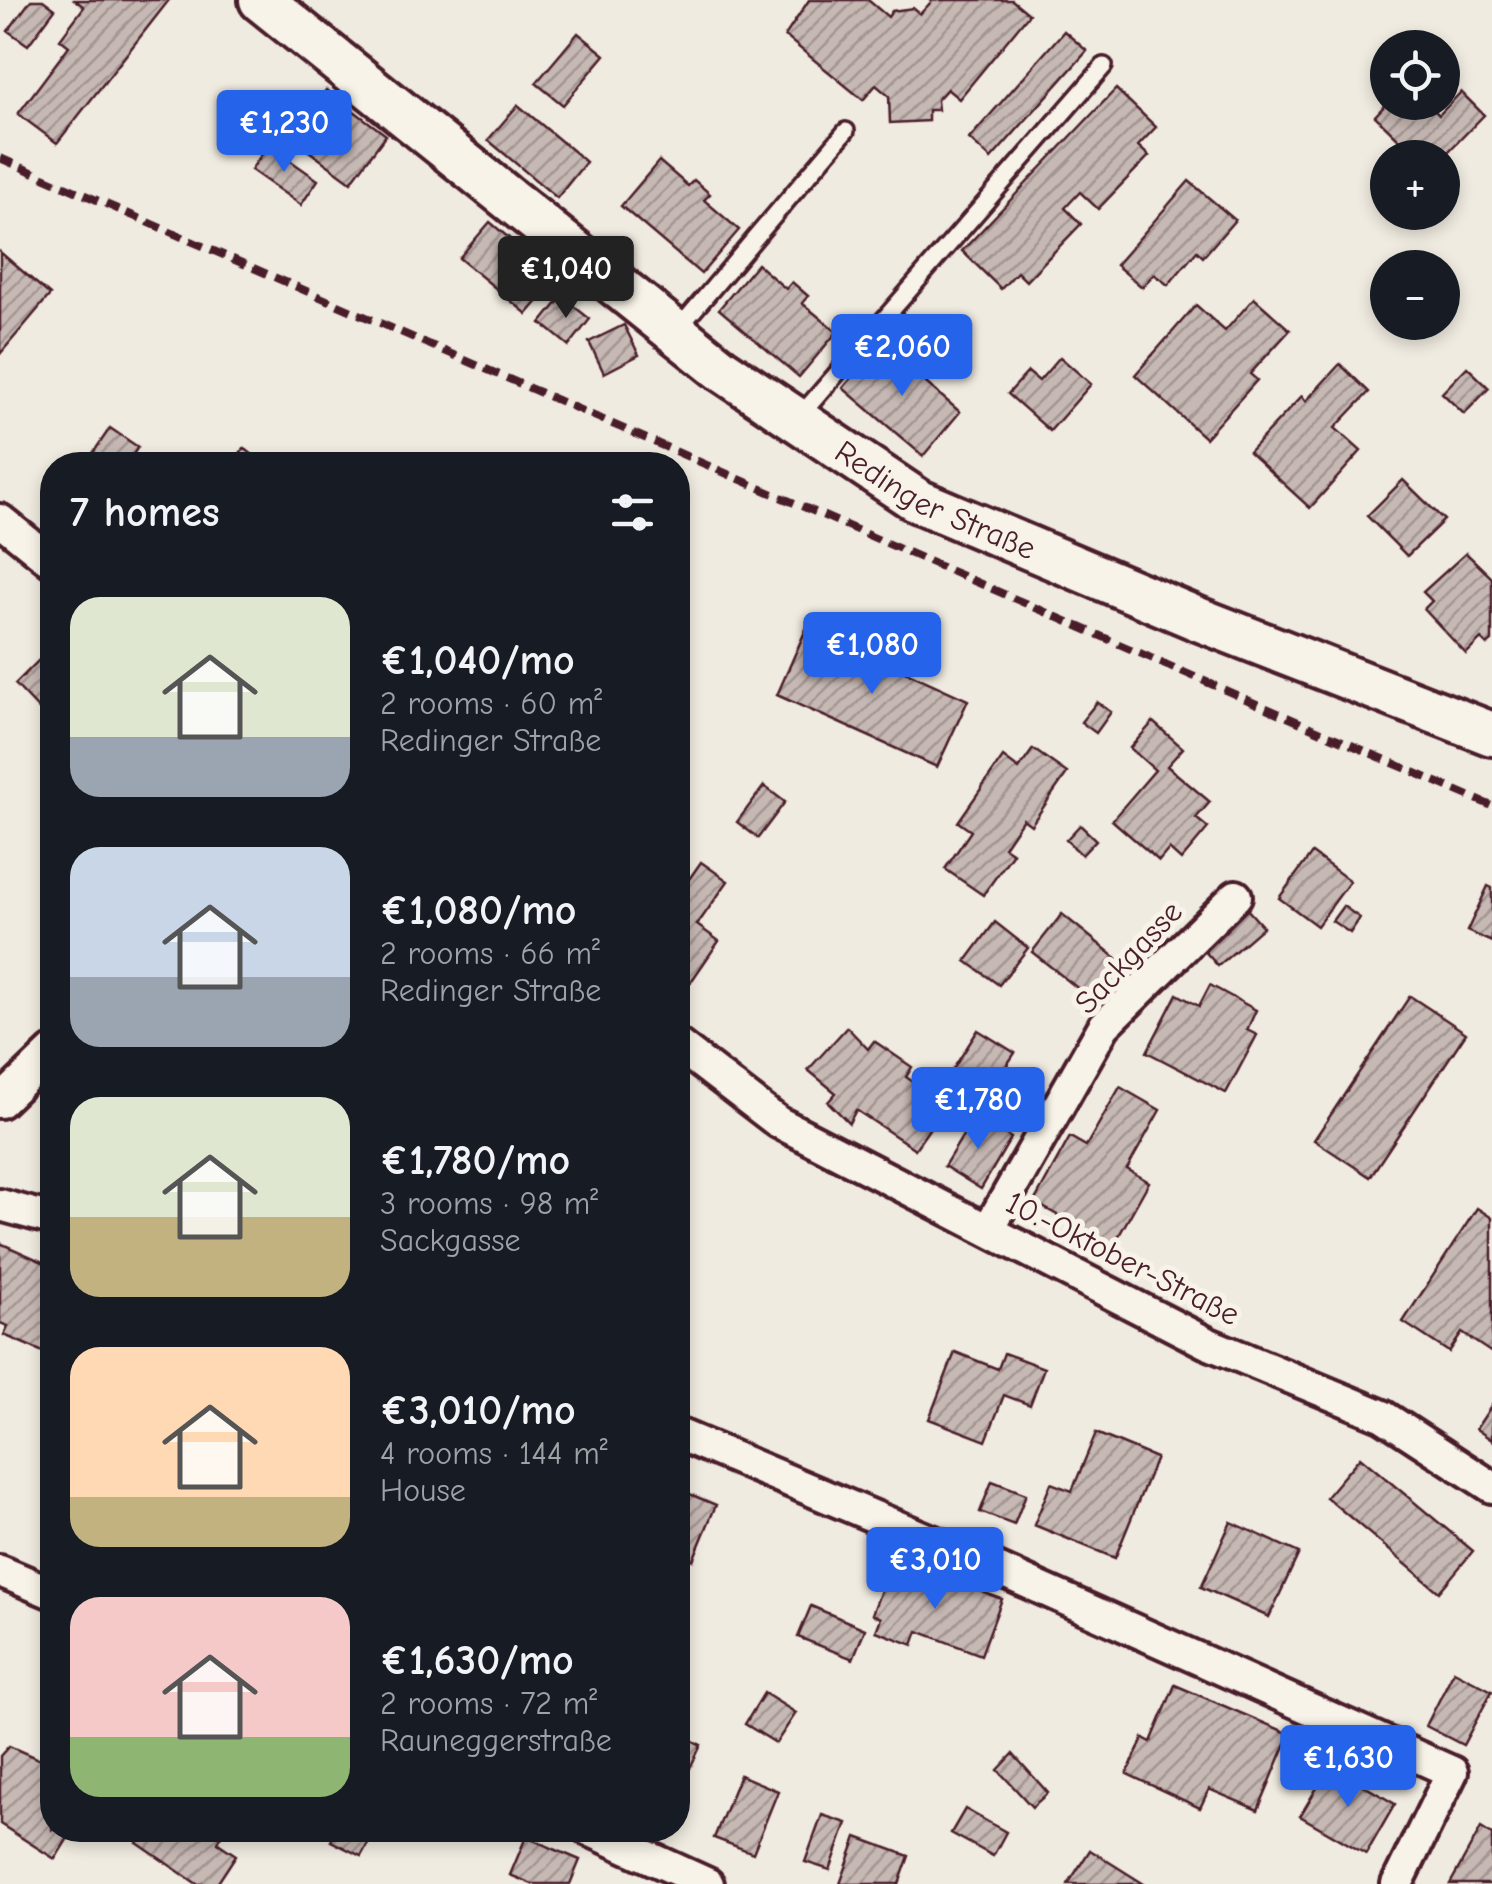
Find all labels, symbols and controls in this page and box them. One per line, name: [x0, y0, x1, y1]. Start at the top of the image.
map controls: [1370, 30, 1460, 340]
button: locate: [1370, 30, 1460, 120]
pin: €1,230: [203, 90, 365, 175]
text: €1,230: [239, 104, 329, 141]
button: +: [1370, 140, 1460, 230]
pin: €1,040: [485, 236, 647, 321]
text: €1,040: [520, 250, 612, 287]
button: −: [1370, 250, 1460, 340]
pin: €2,060: [821, 314, 983, 399]
text: €2,060: [853, 328, 951, 365]
street label: Redinger Straße: [828, 433, 1041, 567]
icon: filters: [605, 485, 660, 540]
text: 7 homes: [70, 488, 220, 537]
pin: €1,080: [791, 612, 953, 697]
text: €1,080: [825, 626, 919, 663]
text: €1,040/mo: [380, 636, 575, 685]
icon: home: [150, 637, 270, 757]
text: 2 rooms · 60 m²: [380, 685, 602, 722]
text: Redinger Straße: [380, 722, 601, 759]
text: €1,080/mo: [380, 886, 577, 935]
icon: home: [150, 887, 270, 1007]
street label: Sackgasse: [1067, 893, 1190, 1021]
text: 2 rooms · 66 m²: [380, 935, 600, 972]
text: Redinger Straße: [380, 972, 601, 1009]
pin: €1,780: [897, 1067, 1059, 1152]
text: €1,780: [934, 1081, 1022, 1118]
text: €1,780/mo: [380, 1136, 570, 1185]
icon: home: [150, 1137, 270, 1257]
street label: 10.-Oktober-Straße: [1000, 1184, 1246, 1333]
text: 3 rooms · 98 m²: [380, 1185, 598, 1222]
text: Sackgasse: [380, 1222, 520, 1259]
text: €3,010/mo: [380, 1386, 576, 1435]
icon: home: [150, 1387, 270, 1507]
text: 4 rooms · 144 m²: [380, 1435, 608, 1472]
text: House: [380, 1472, 466, 1509]
pin: €3,010: [854, 1527, 1016, 1612]
text: €3,010: [888, 1541, 982, 1578]
text: €1,630/mo: [380, 1636, 574, 1685]
icon: home: [150, 1637, 270, 1757]
text: 2 rooms · 72 m²: [380, 1685, 597, 1722]
text: Rauneggerstraße: [380, 1722, 612, 1759]
pin: €1,630: [1267, 1725, 1429, 1810]
text: €1,630: [1302, 1739, 1394, 1776]

